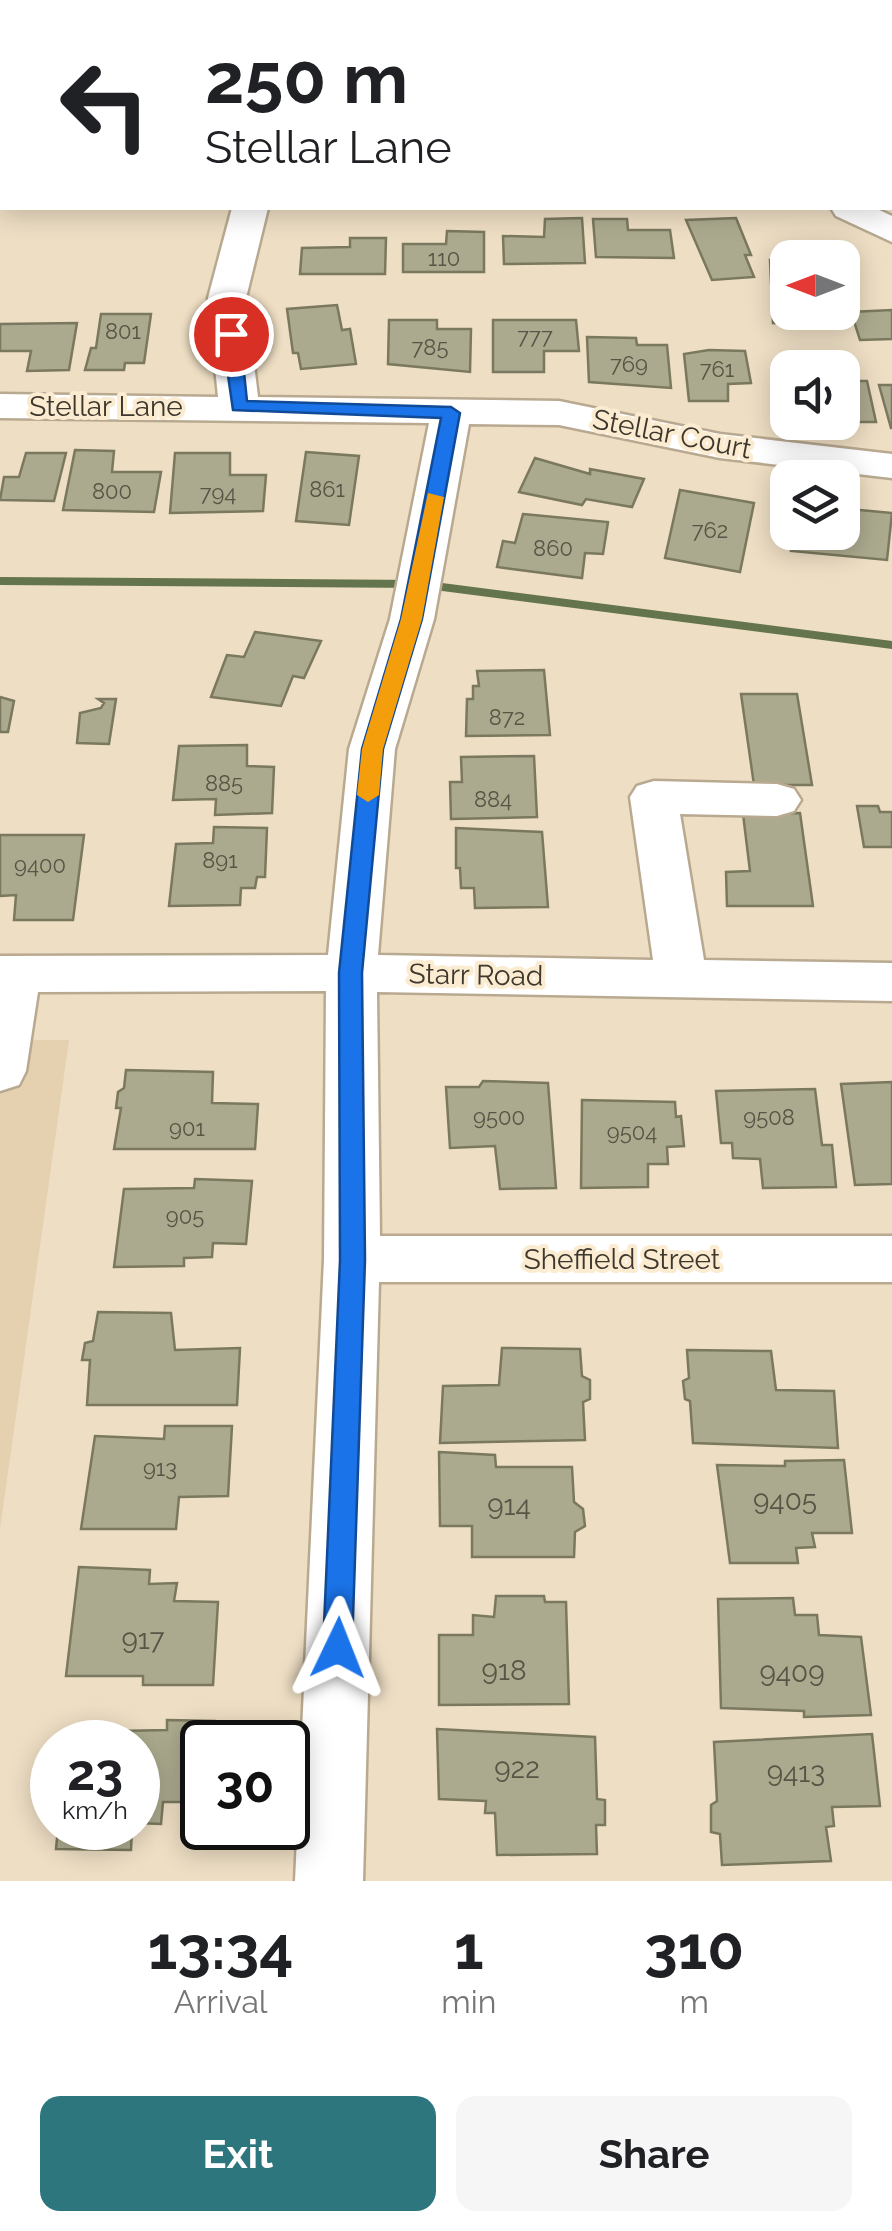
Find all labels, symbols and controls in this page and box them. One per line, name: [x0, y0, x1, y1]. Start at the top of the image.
text: 250 m: [205, 37, 408, 119]
icon: left: [40, 40, 170, 170]
text: Stellar Lane: [205, 121, 452, 174]
north arrow: [770, 240, 860, 330]
map controls: [770, 240, 860, 550]
house number: 110: [428, 245, 460, 271]
pin: [189, 292, 274, 377]
icon: arrive: [204, 307, 259, 362]
house number: 801: [105, 318, 141, 344]
house number: 777: [517, 323, 553, 349]
house number: 785: [412, 334, 448, 360]
button: sound: [770, 350, 860, 440]
house number: 769: [610, 351, 648, 377]
house number: 761: [700, 356, 734, 382]
street label: Stellar Lane: [29, 390, 183, 423]
street label: Stellar Court: [590, 402, 755, 466]
button: layers: [770, 460, 860, 550]
house number: 861: [309, 476, 345, 502]
house number: 800: [92, 478, 132, 504]
house number: 794: [200, 480, 236, 506]
house number: 762: [692, 517, 728, 543]
house number: 860: [533, 535, 573, 561]
house number: 872: [489, 704, 525, 730]
house number: 885: [205, 770, 243, 796]
house number: 884: [474, 786, 512, 812]
house number: 891: [202, 847, 238, 873]
house number: 9400: [14, 852, 66, 878]
street label: Starr Road: [408, 957, 544, 993]
house number: 9500: [473, 1104, 525, 1130]
house number: 9508: [743, 1104, 795, 1130]
house number: 901: [169, 1115, 205, 1141]
house number: 9504: [607, 1119, 657, 1145]
house number: 905: [166, 1203, 204, 1229]
street label: Sheffield Street: [524, 1243, 721, 1276]
house number: 913: [143, 1455, 177, 1481]
house number: 9405: [753, 1484, 817, 1517]
house number: 914: [487, 1489, 531, 1522]
position arrow: [286, 1596, 390, 1700]
house number: 917: [121, 1623, 165, 1656]
house number: 918: [482, 1654, 527, 1687]
house number: 9409: [759, 1656, 825, 1689]
speed limit sign: 30: [180, 1720, 310, 1850]
text: 23: [67, 1743, 123, 1802]
house number: 922: [494, 1752, 540, 1785]
house number: 9413: [767, 1756, 825, 1789]
text: km/h: [62, 1795, 128, 1825]
text: 13:34: [148, 1913, 294, 1983]
text: 1: [454, 1913, 484, 1983]
text: 310: [644, 1913, 744, 1983]
text: Arrival: [174, 1983, 268, 2020]
text: min: [441, 1983, 496, 2020]
text: m: [679, 1983, 709, 2020]
button: Exit: [40, 2096, 436, 2211]
button: Share: [456, 2096, 852, 2211]

